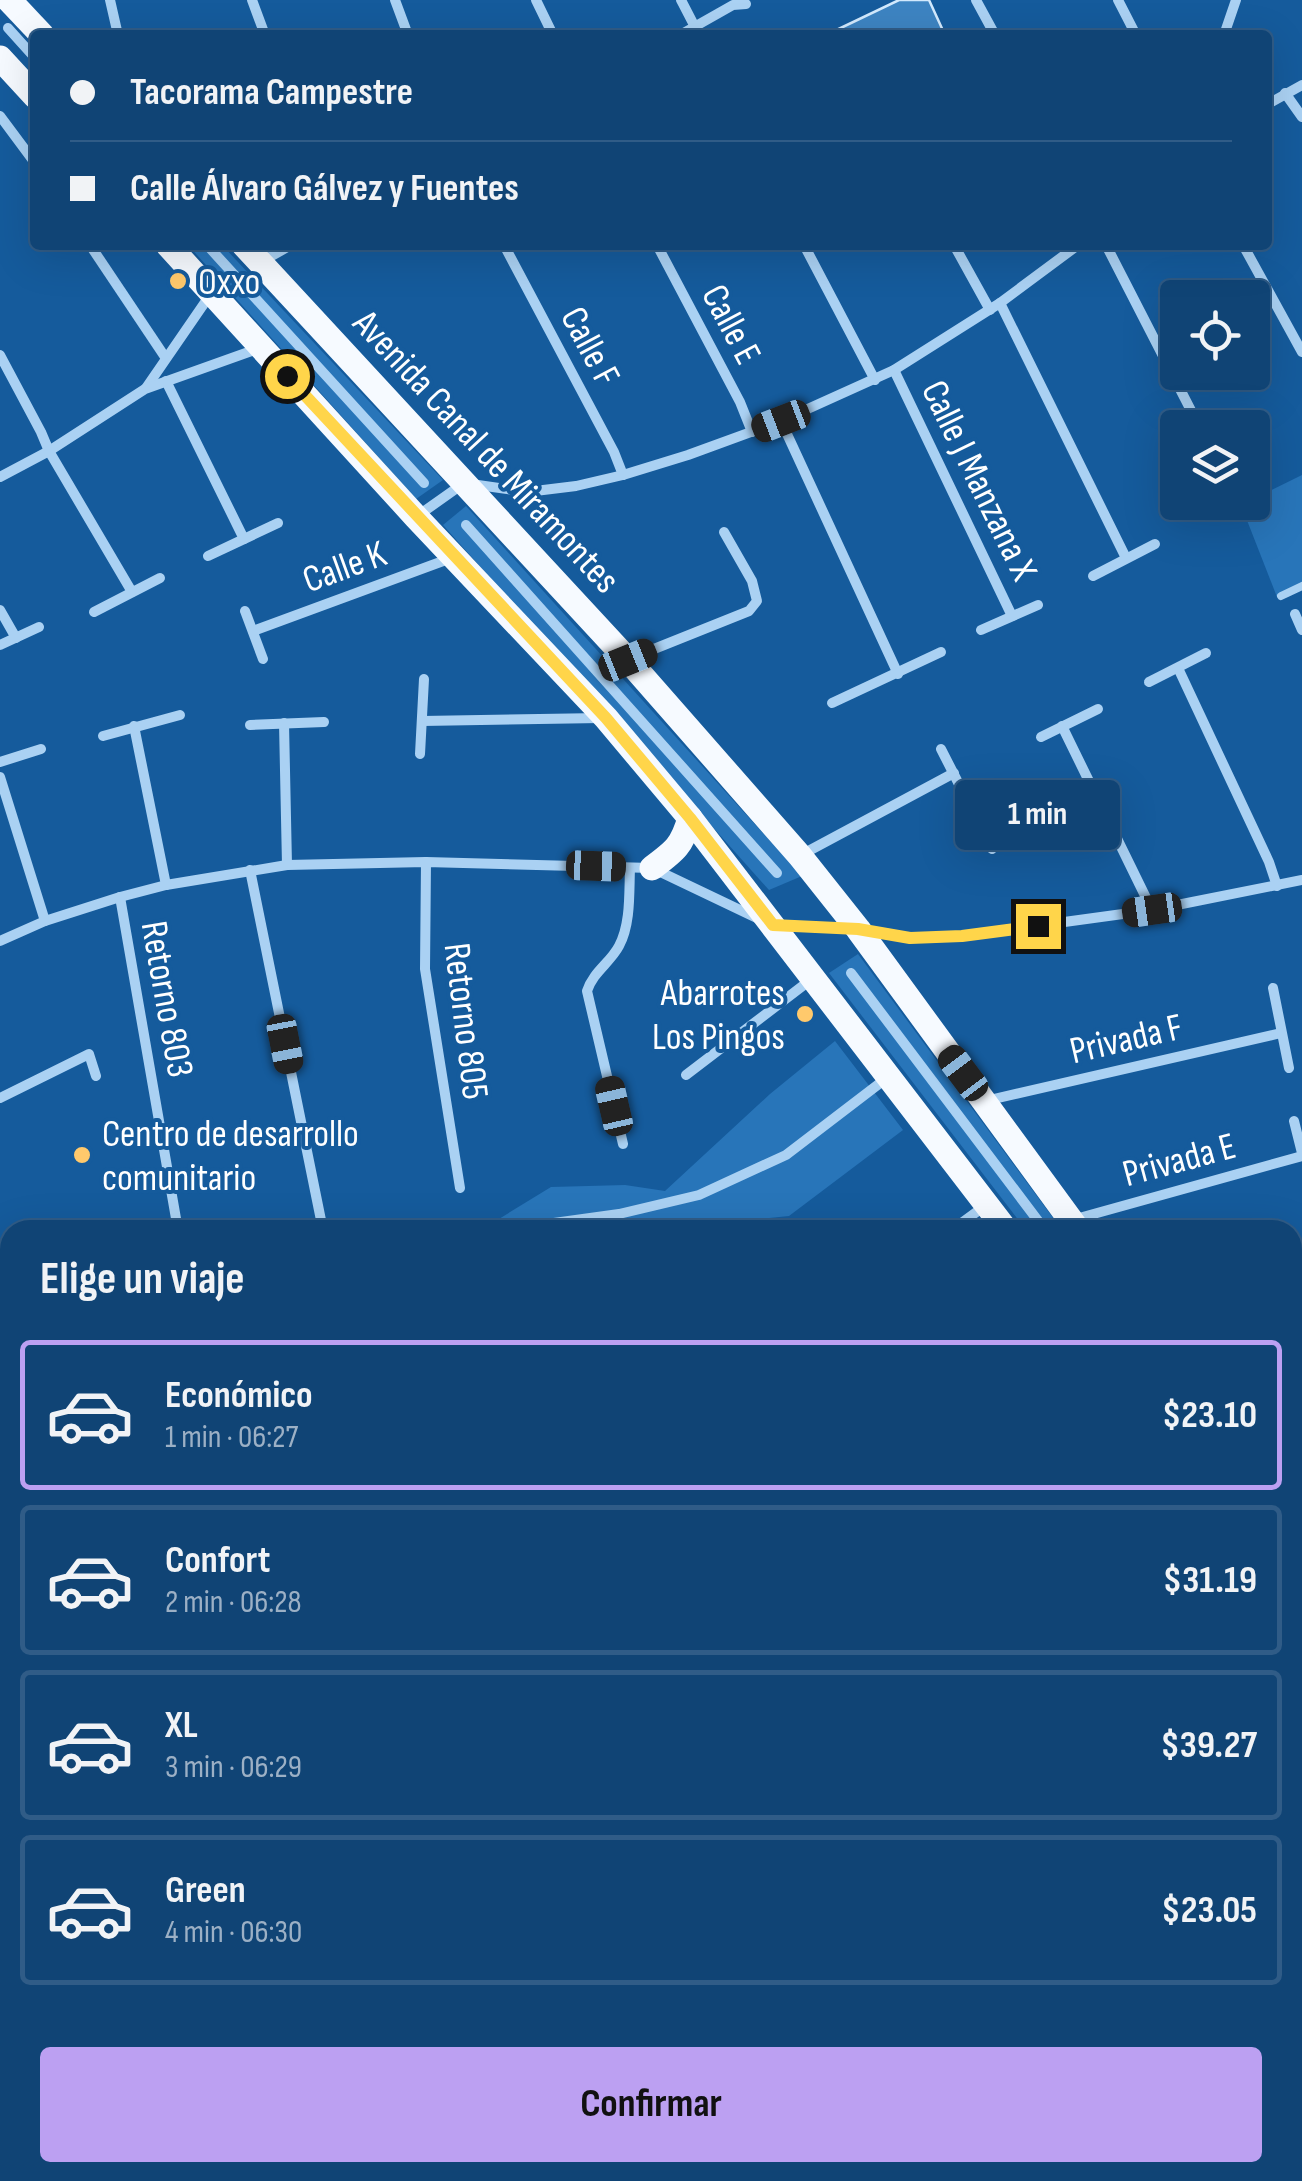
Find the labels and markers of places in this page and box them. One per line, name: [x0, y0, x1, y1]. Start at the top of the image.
place label: Oxxo: [198, 260, 260, 305]
marker: Oxxo: [167, 270, 189, 292]
place label: Abarrotes Los Pingos: [652, 971, 785, 1060]
marker: Abarrotes Los Pingos: [794, 1003, 816, 1025]
place label: Centro de desarrollo comunitario: [102, 1112, 359, 1201]
marker: Centro de desarrollo comunitario: [71, 1144, 93, 1166]

